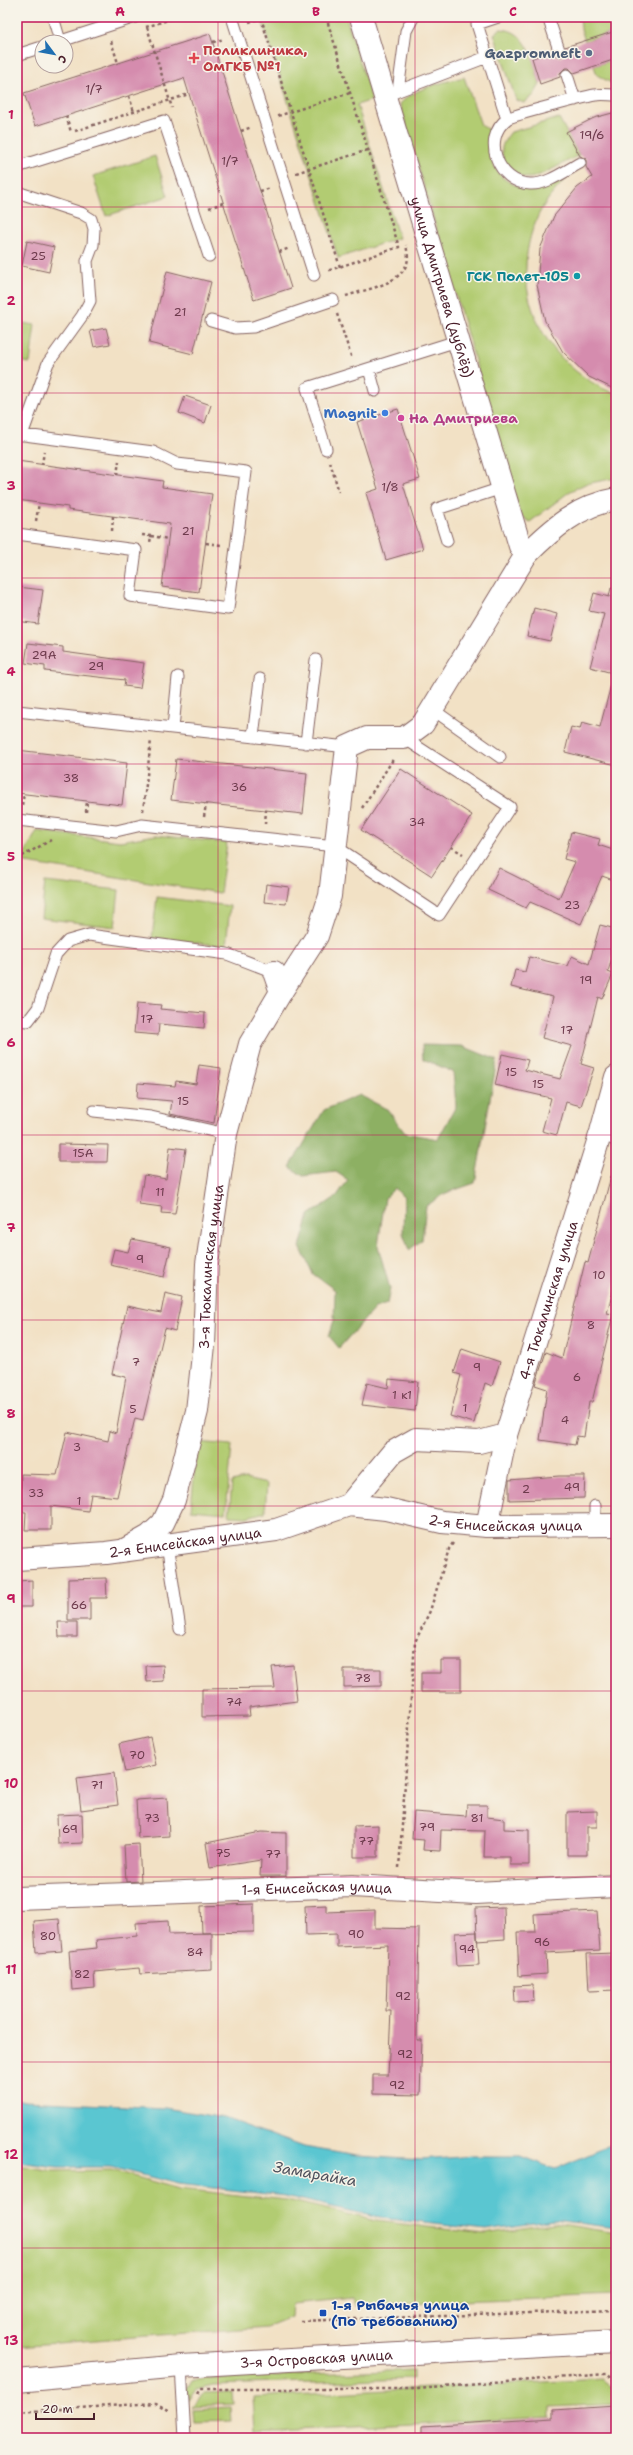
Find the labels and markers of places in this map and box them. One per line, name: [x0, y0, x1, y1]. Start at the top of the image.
place label: Поликлиника, ОмГКБ №1: [203, 41, 308, 75]
place label: Gazpromneft: [484, 44, 581, 62]
marker: Gazpromneft: [584, 48, 594, 58]
marker: Поликлиника, ОмГКБ №1: [188, 52, 200, 64]
place label: ГСК Полет-105: [467, 267, 569, 285]
marker: ГСК Полет-105: [572, 271, 582, 281]
place label: Magnit: [324, 404, 377, 422]
marker: Magnit: [380, 408, 390, 418]
place label: На Дмитриева: [409, 409, 518, 427]
marker: На Дмитриева: [396, 413, 406, 423]
place label: 1-я Рыбачья улица (По требованию): [331, 2296, 470, 2330]
marker: 1-я Рыбачья улица (По требованию): [318, 2308, 328, 2318]

